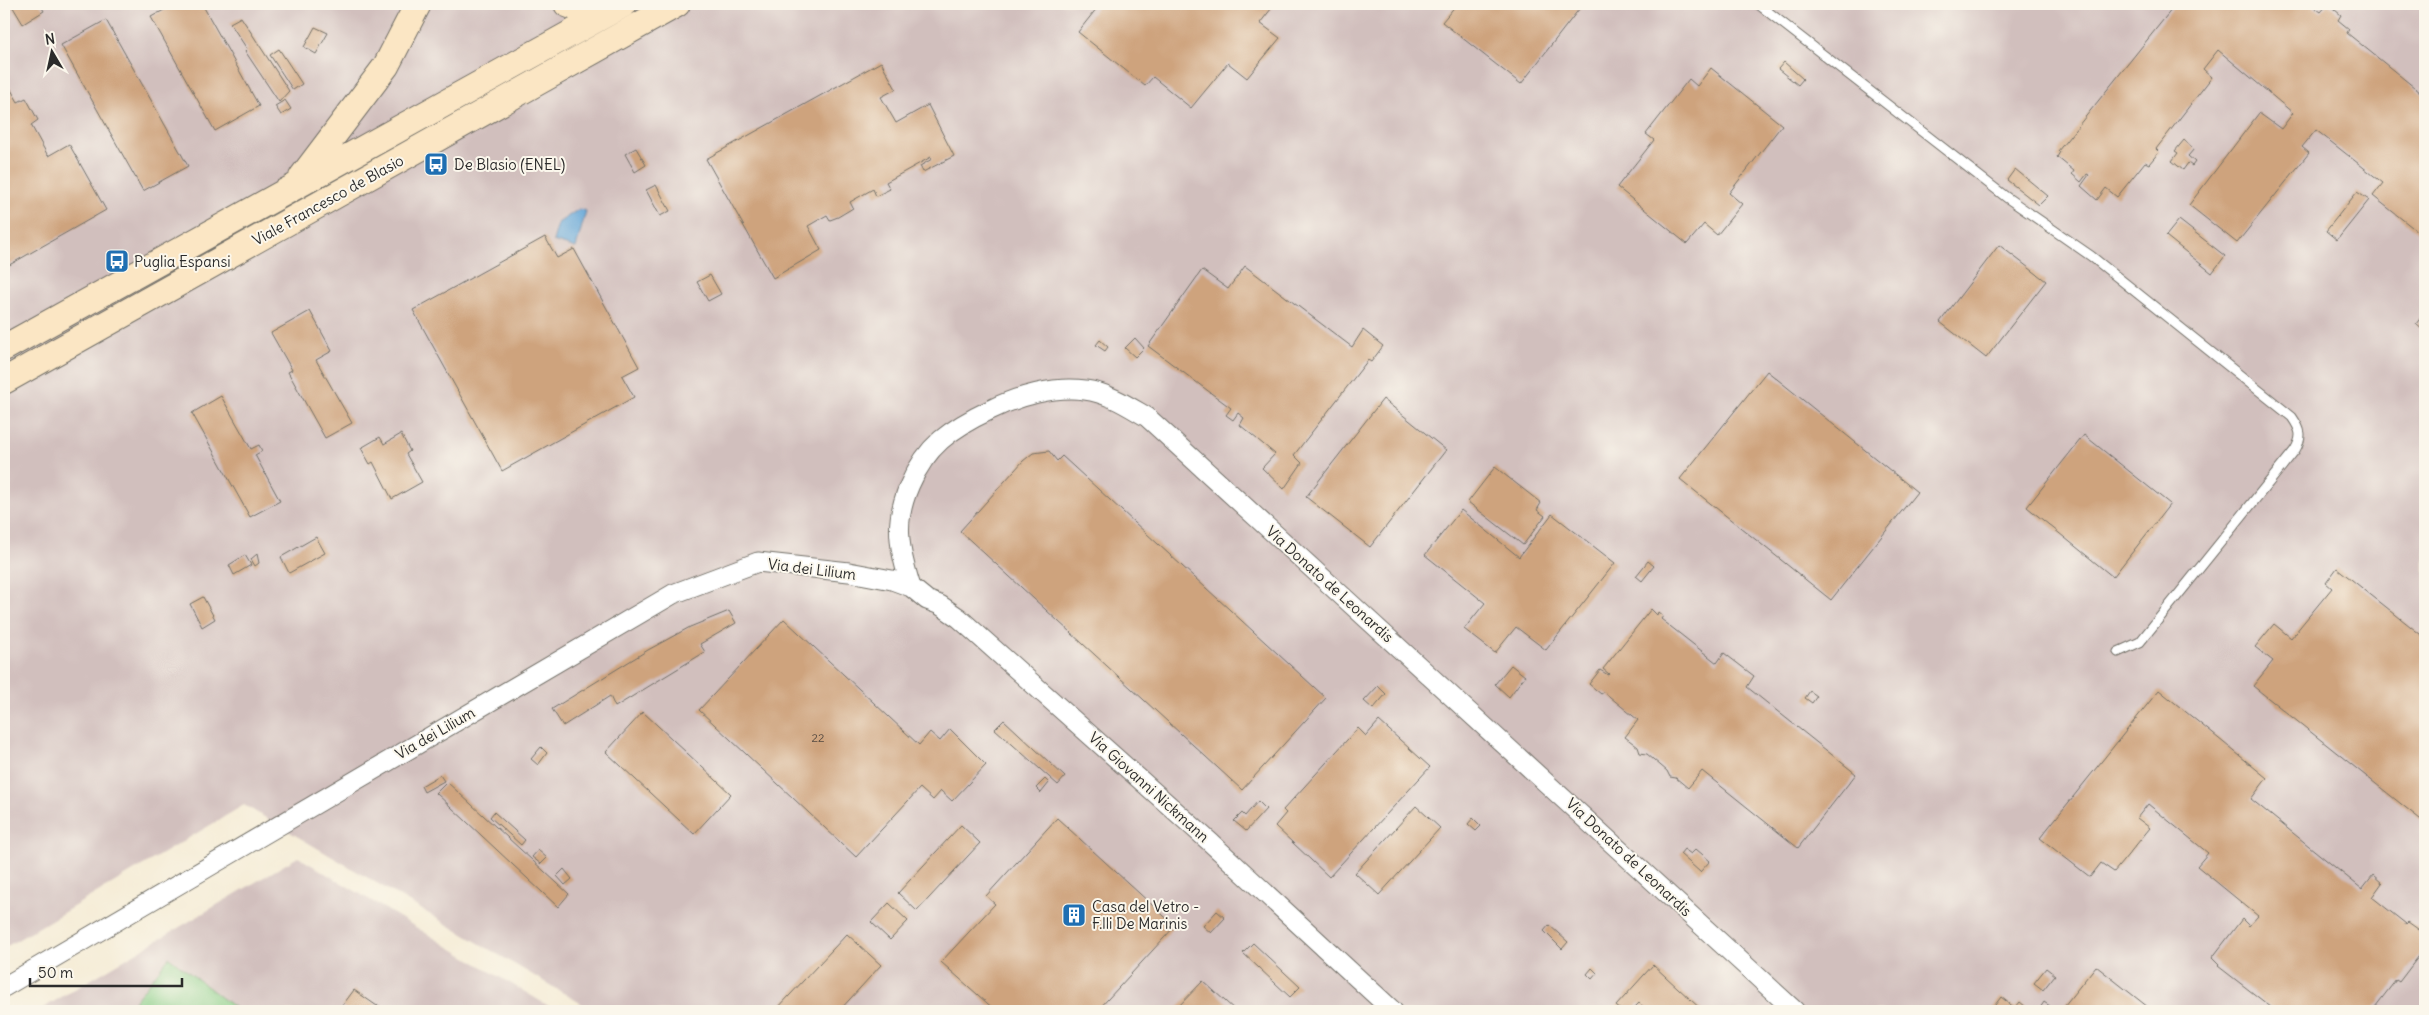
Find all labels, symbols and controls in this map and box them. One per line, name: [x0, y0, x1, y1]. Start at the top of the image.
north arrow: [28, 28, 78, 78]
text: N: [44, 30, 56, 49]
street label: Viale Francesco de Blasio: [249, 151, 407, 249]
bus stop icon: De Blasio (ENEL): [423, 151, 449, 177]
place label: De Blasio (ENEL): [454, 155, 565, 174]
bus stop icon: Puglia Espansi: [104, 248, 130, 274]
place label: Puglia Espansi: [134, 252, 231, 271]
street label: Via Donato de Leonardis: [1262, 522, 1398, 646]
street label: Via dei Lilium: [767, 554, 857, 584]
street label: Via dei Lilium: [392, 703, 478, 763]
street label: Via Giovanni Nickmann: [1085, 728, 1213, 846]
house number: 22: [811, 730, 825, 745]
street label: Via Donato de Leonardis: [1562, 794, 1696, 920]
place label: Casa del Vetro - F.lli De Marinis: [1092, 897, 1199, 933]
building icon: Casa del Vetro - F.lli De Marinis: [1061, 902, 1087, 928]
scale bar: [30, 955, 182, 987]
text: 50 m: [38, 963, 73, 982]

